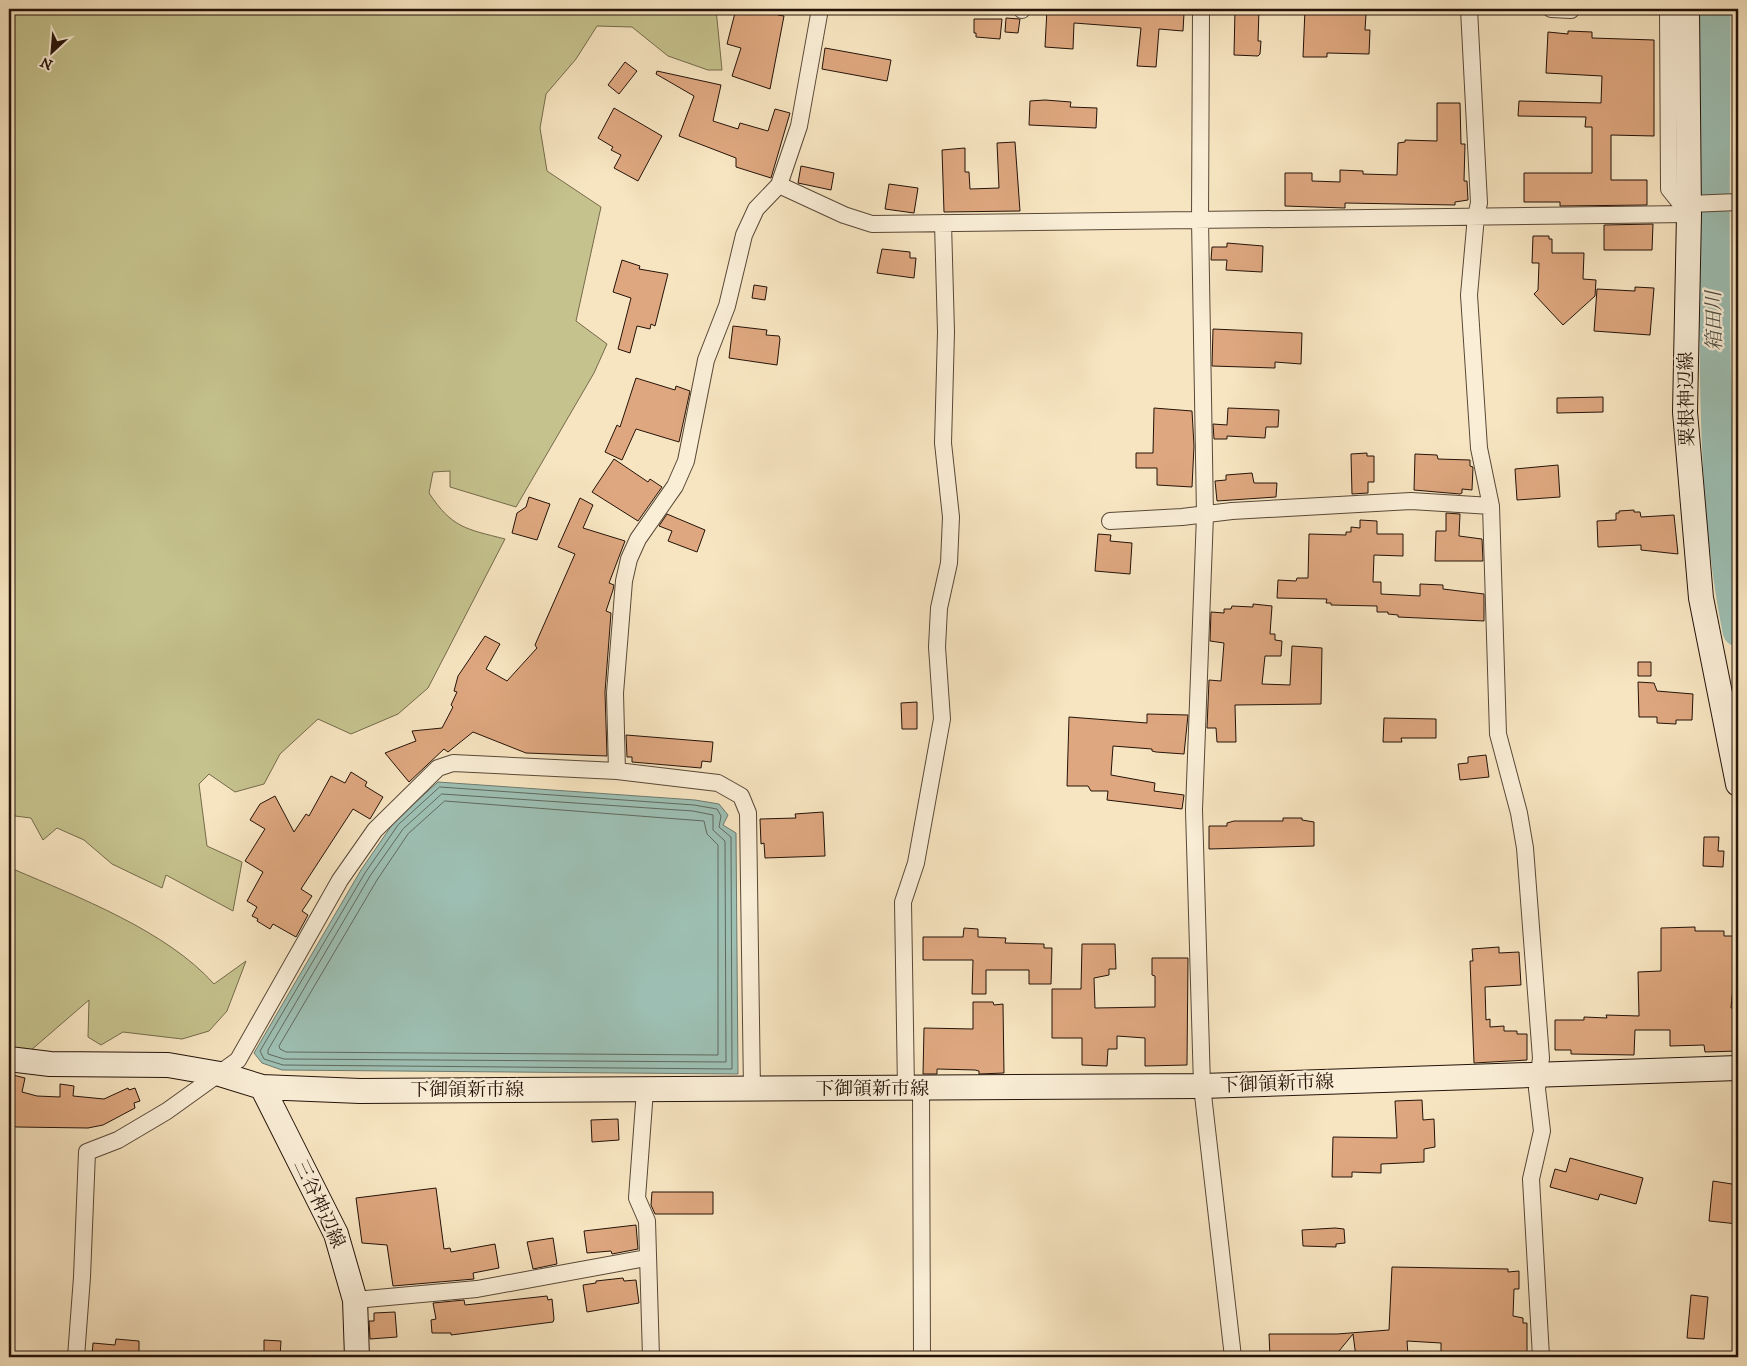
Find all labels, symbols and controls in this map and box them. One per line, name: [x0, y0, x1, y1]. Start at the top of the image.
north arrow: [28, 28, 78, 78]
text: N: [37, 52, 56, 73]
water label: 箱田川: [1702, 289, 1728, 351]
street label: 粟根神辺線: [1675, 351, 1699, 447]
street label: 下御領新市線: [1220, 1071, 1334, 1097]
street label: 下御領新市線: [815, 1078, 929, 1101]
street label: 下御領新市線: [410, 1079, 524, 1102]
street label: 三谷神辺線: [288, 1156, 350, 1252]

